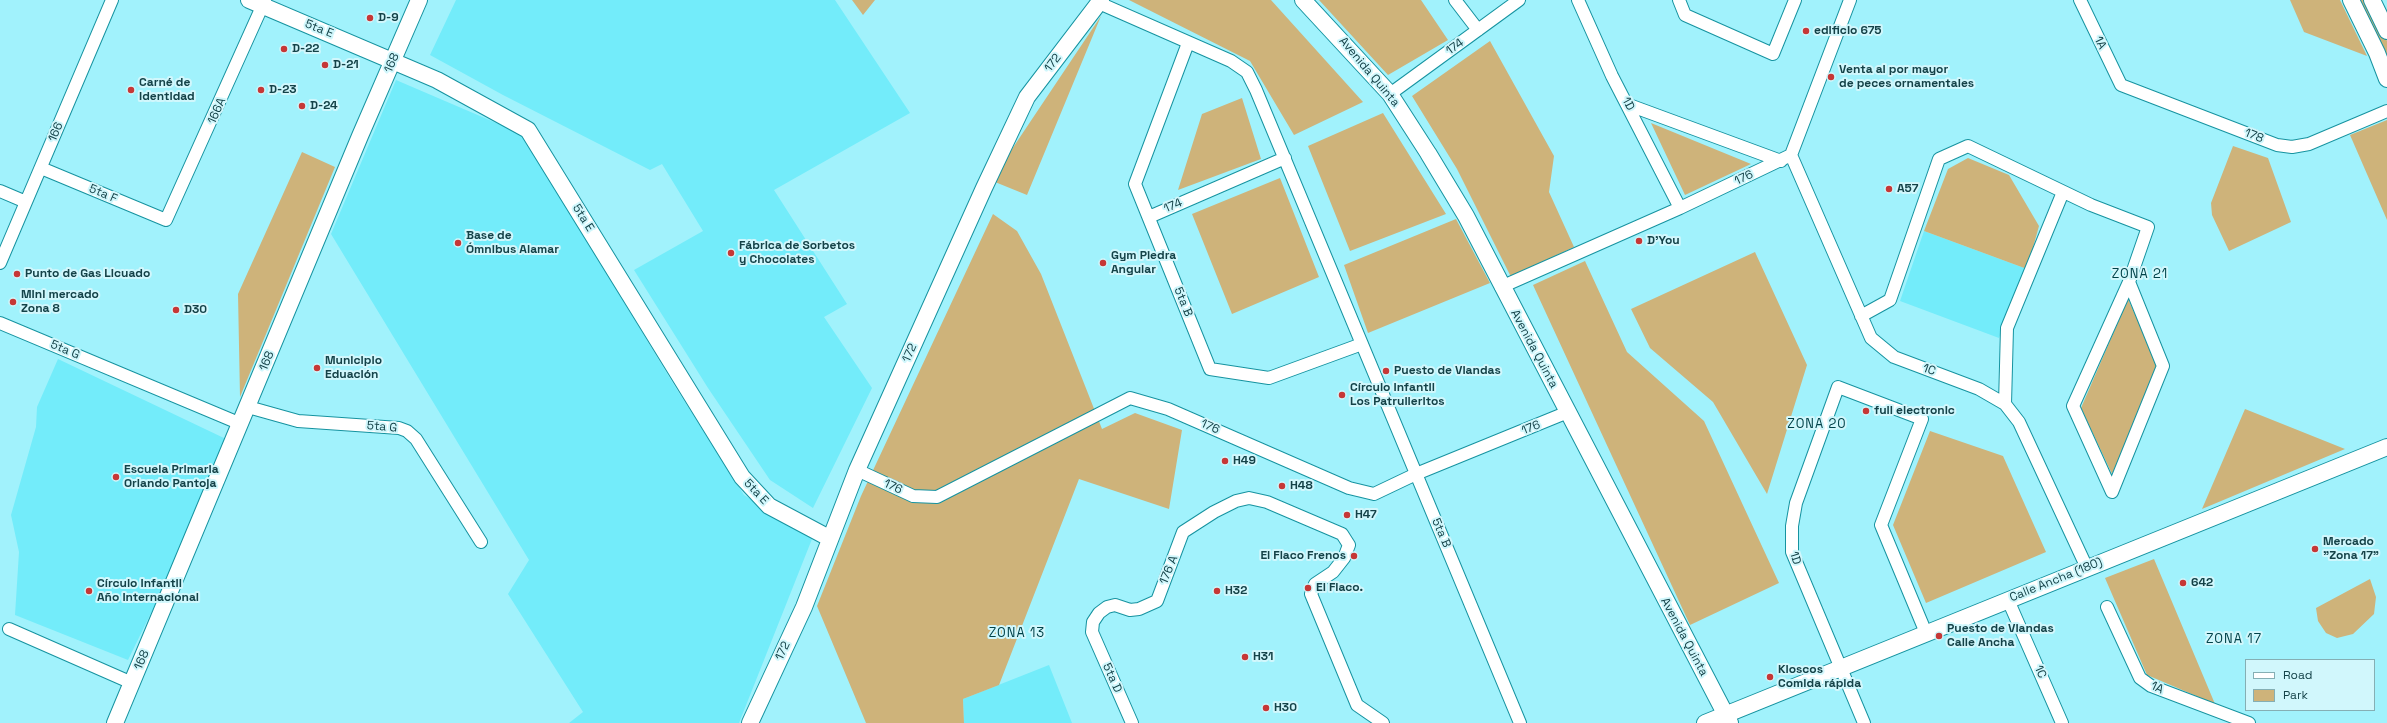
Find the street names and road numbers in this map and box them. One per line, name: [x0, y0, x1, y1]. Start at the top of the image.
street label: 5ta E: [303, 17, 335, 41]
street label: Avenida Quinta: [1336, 34, 1402, 110]
street label: 1A: [2091, 34, 2109, 52]
street label: 174: [1443, 36, 1467, 58]
street label: 168: [381, 51, 403, 75]
street label: 172: [1042, 51, 1064, 75]
street label: 1D: [1619, 95, 1637, 113]
street label: 166A: [205, 96, 229, 126]
street label: 166: [46, 120, 66, 144]
street label: 178: [2242, 126, 2266, 146]
street label: 176: [1732, 167, 1756, 189]
street label: 5ta F: [87, 182, 119, 206]
street label: 174: [1162, 196, 1184, 216]
street label: 5ta E: [569, 202, 597, 234]
street label: 5ta B: [1171, 285, 1195, 319]
street label: Avenida Quinta: [1507, 307, 1561, 391]
street label: 5ta G: [48, 337, 82, 363]
street label: 172: [900, 341, 920, 365]
street label: 168: [257, 349, 277, 373]
street label: 1C: [1921, 361, 1937, 379]
street label: 176: [1198, 417, 1222, 437]
street label: 5ta G: [366, 418, 398, 436]
street label: 176: [1519, 418, 1543, 438]
street label: 5ta E: [741, 476, 771, 508]
street label: 176: [881, 476, 905, 498]
street label: 5ta B: [1428, 516, 1454, 550]
street label: 1D: [1786, 550, 1804, 566]
street label: 176 A: [1157, 554, 1181, 586]
street label: Calle Ancha (180): [2007, 555, 2105, 605]
street label: Avenida Quinta: [1657, 595, 1711, 679]
street label: 172: [772, 639, 794, 663]
street label: 168: [131, 648, 153, 672]
street label: 5ta D: [1099, 661, 1125, 695]
street label: 1C: [2031, 663, 2049, 681]
street label: 1A: [2148, 679, 2166, 697]

